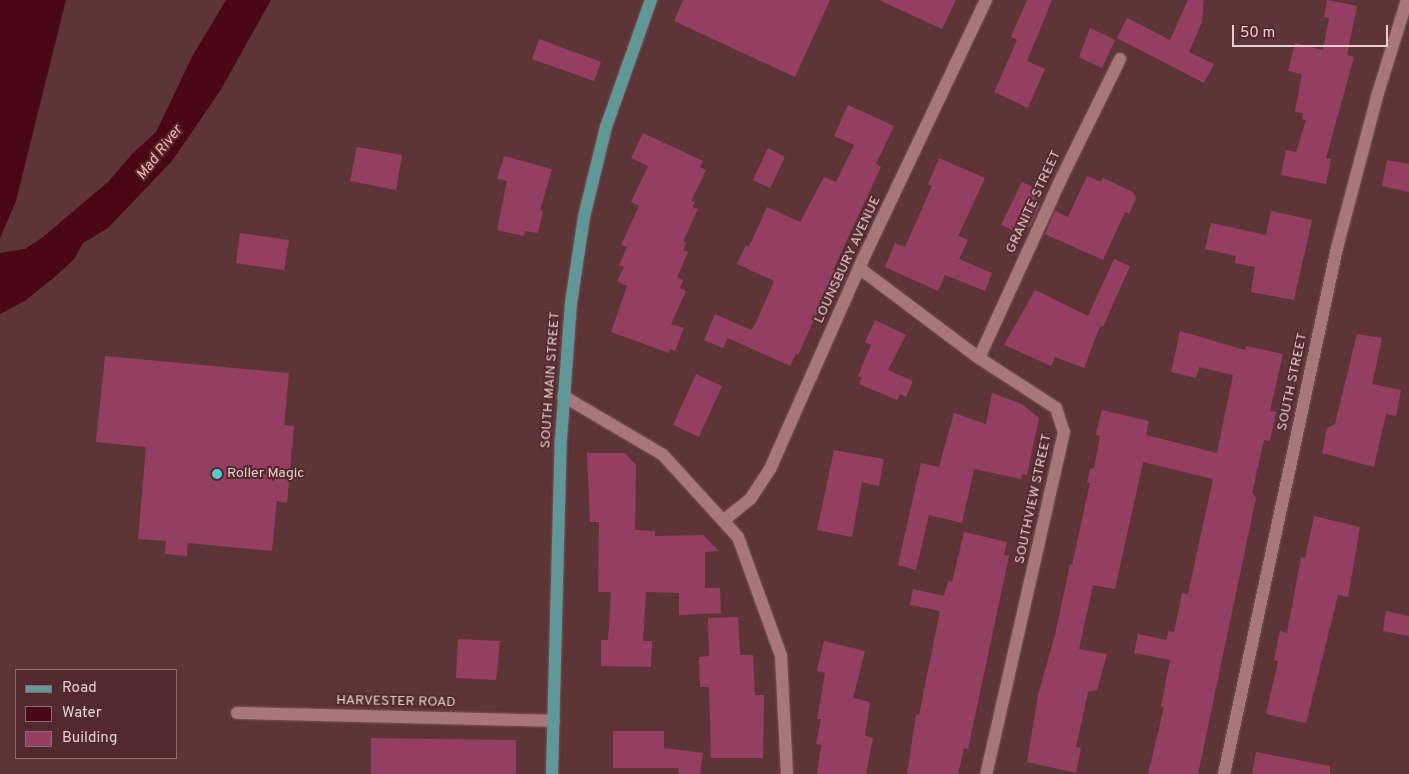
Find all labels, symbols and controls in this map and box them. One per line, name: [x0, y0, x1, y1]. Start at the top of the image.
scale bar: [1234, 15, 1390, 47]
text: 50 m: [1240, 24, 1275, 43]
water label: Mad River: [133, 122, 187, 184]
street label: GRANITE STREET: [1003, 148, 1065, 256]
street label: LOUNSBURY AVENUE: [811, 193, 885, 327]
street label: SOUTH MAIN STREET: [538, 311, 564, 449]
street label: SOUTH STREET: [1274, 331, 1312, 433]
street label: SOUTHVIEW STREET: [1012, 432, 1056, 566]
place label: Roller Magic: [227, 466, 304, 482]
marker: Roller Magic: [211, 468, 223, 480]
legend: [15, 669, 178, 759]
text: Road: [62, 679, 97, 698]
street label: HARVESTER ROAD: [336, 693, 456, 711]
text: Water: [62, 704, 101, 723]
text: Building: [62, 729, 117, 748]

